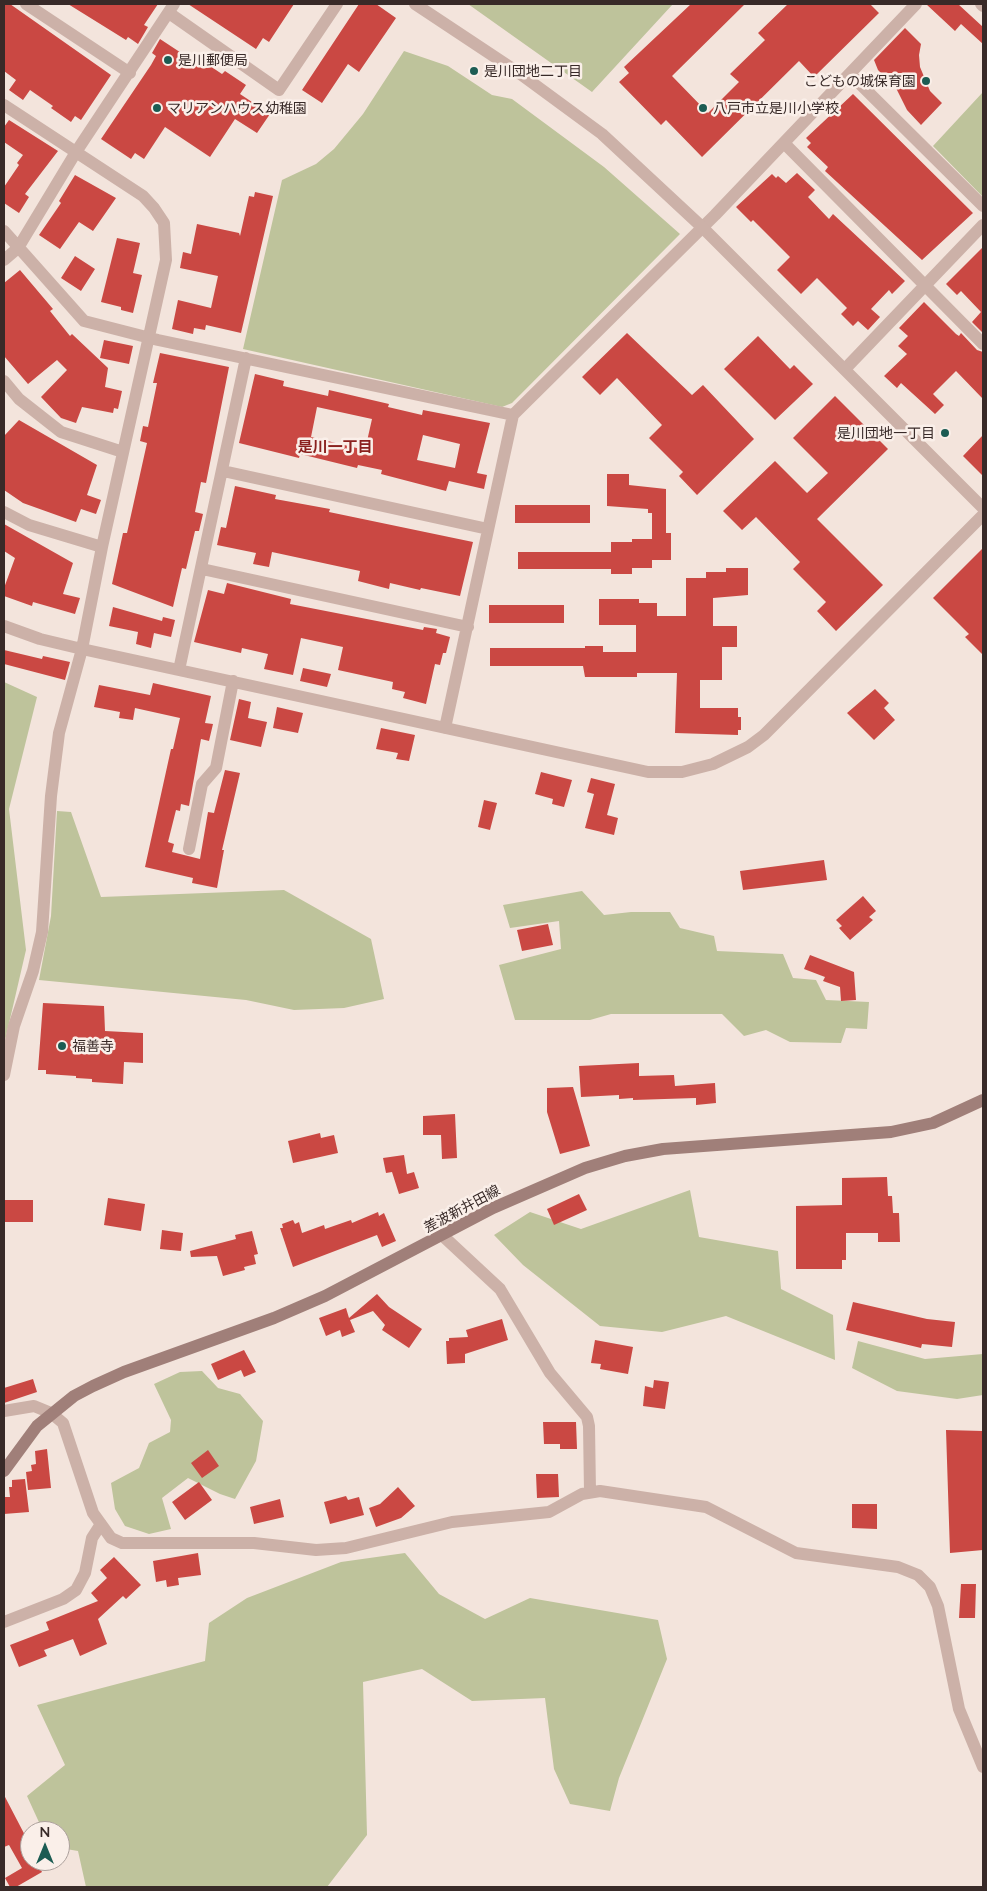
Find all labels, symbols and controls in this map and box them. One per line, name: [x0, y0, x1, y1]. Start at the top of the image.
place label: 是川郵便局: [178, 52, 248, 68]
marker: 是川郵便局: [162, 54, 174, 66]
place label: 是川団地二丁目: [484, 63, 582, 79]
marker: 是川団地二丁目: [468, 65, 480, 77]
place label: こどもの城保育園: [804, 73, 916, 89]
marker: こどもの城保育園: [920, 75, 932, 87]
place label: マリアンハウス幼稚園: [167, 100, 307, 116]
place label: 八戸市立是川小学校: [713, 100, 839, 116]
marker: マリアンハウス幼稚園: [151, 102, 163, 114]
marker: 八戸市立是川小学校: [697, 102, 709, 114]
place label: 是川団地一丁目: [837, 425, 935, 441]
marker: 是川団地一丁目: [939, 427, 951, 439]
district label: 是川一丁目: [298, 438, 372, 456]
place label: 福善寺: [72, 1038, 114, 1054]
marker: 福善寺: [56, 1040, 68, 1052]
street label: 差波新井田線: [421, 1182, 503, 1236]
north arrow: [20, 1821, 70, 1871]
text: N: [40, 1823, 50, 1840]

